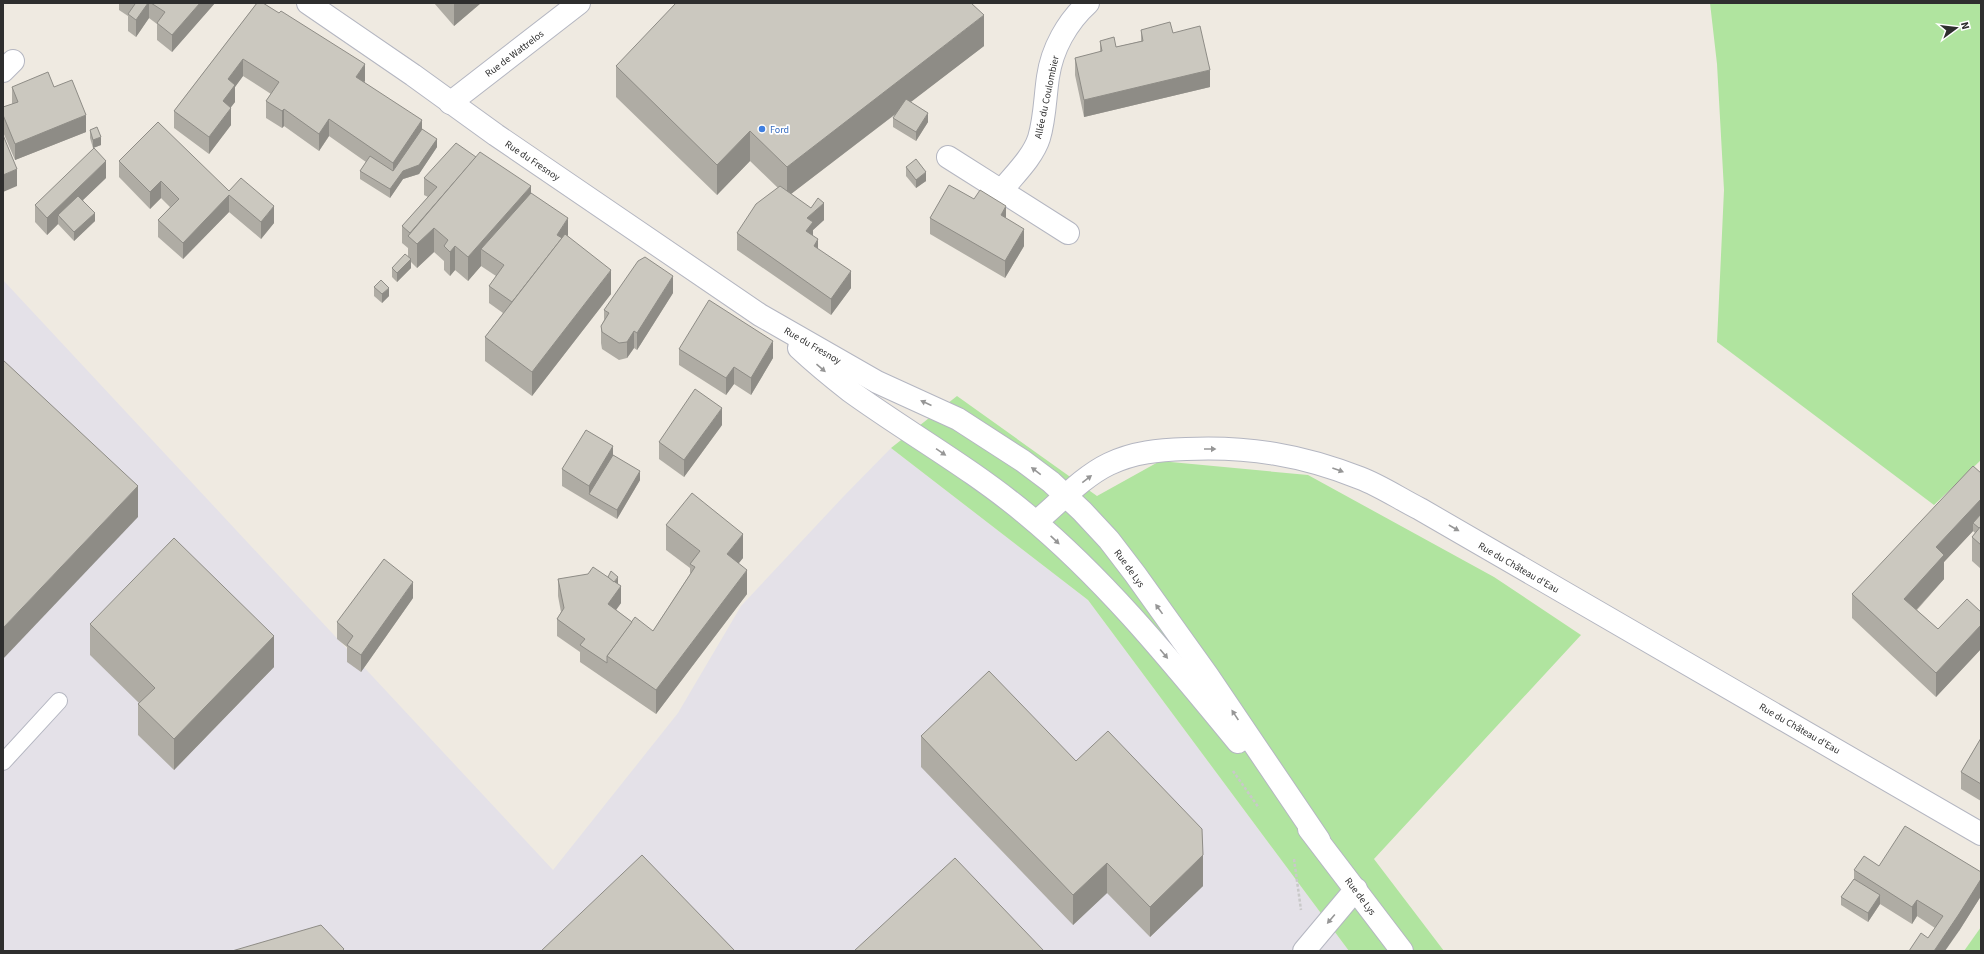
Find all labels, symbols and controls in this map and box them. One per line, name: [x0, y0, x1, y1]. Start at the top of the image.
north arrow: [1936, 8, 1976, 48]
text: N: [1957, 20, 1973, 31]
street label: Rue de Wattrelos: [482, 27, 547, 81]
street label: Allée du Coulombier: [1031, 54, 1063, 140]
place label: Ford: [770, 123, 789, 137]
marker: Ford: [757, 124, 767, 134]
street label: Rue du Fresnoy: [502, 137, 563, 185]
street label: Rue du Fresnoy: [781, 324, 844, 368]
one-way arrow: [816, 363, 826, 372]
one-way arrow: [920, 400, 931, 406]
one-way arrow: [1204, 446, 1217, 452]
one-way arrow: [935, 448, 946, 456]
one-way arrow: [1031, 467, 1042, 475]
one-way arrow: [1332, 467, 1344, 473]
one-way arrow: [1082, 475, 1093, 483]
one-way arrow: [1448, 525, 1459, 532]
one-way arrow: [1050, 535, 1060, 544]
street label: Rue du Château d'Eau: [1475, 539, 1562, 597]
street label: Rue de Lys: [1111, 547, 1148, 590]
one-way arrow: [1155, 604, 1163, 614]
one-way arrow: [1159, 648, 1168, 659]
street label: Rue du Château d'Eau: [1756, 700, 1843, 758]
one-way arrow: [1231, 710, 1239, 720]
street label: Rue de Lys: [1341, 875, 1379, 918]
one-way arrow: [1326, 914, 1335, 924]

